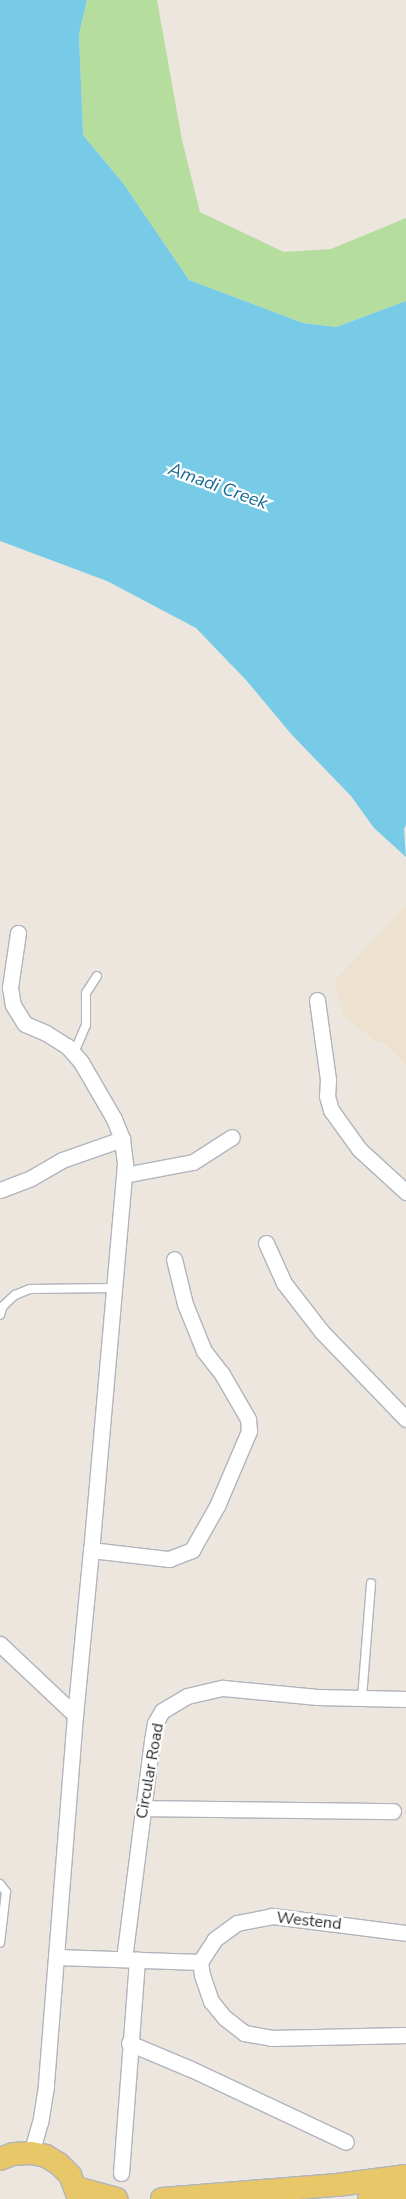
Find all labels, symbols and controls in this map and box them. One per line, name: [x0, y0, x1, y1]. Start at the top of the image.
water label: Amadi Creek: [165, 458, 271, 514]
street label: Circular Road: [132, 1722, 168, 1820]
street label: Westend: [276, 1908, 342, 1934]

